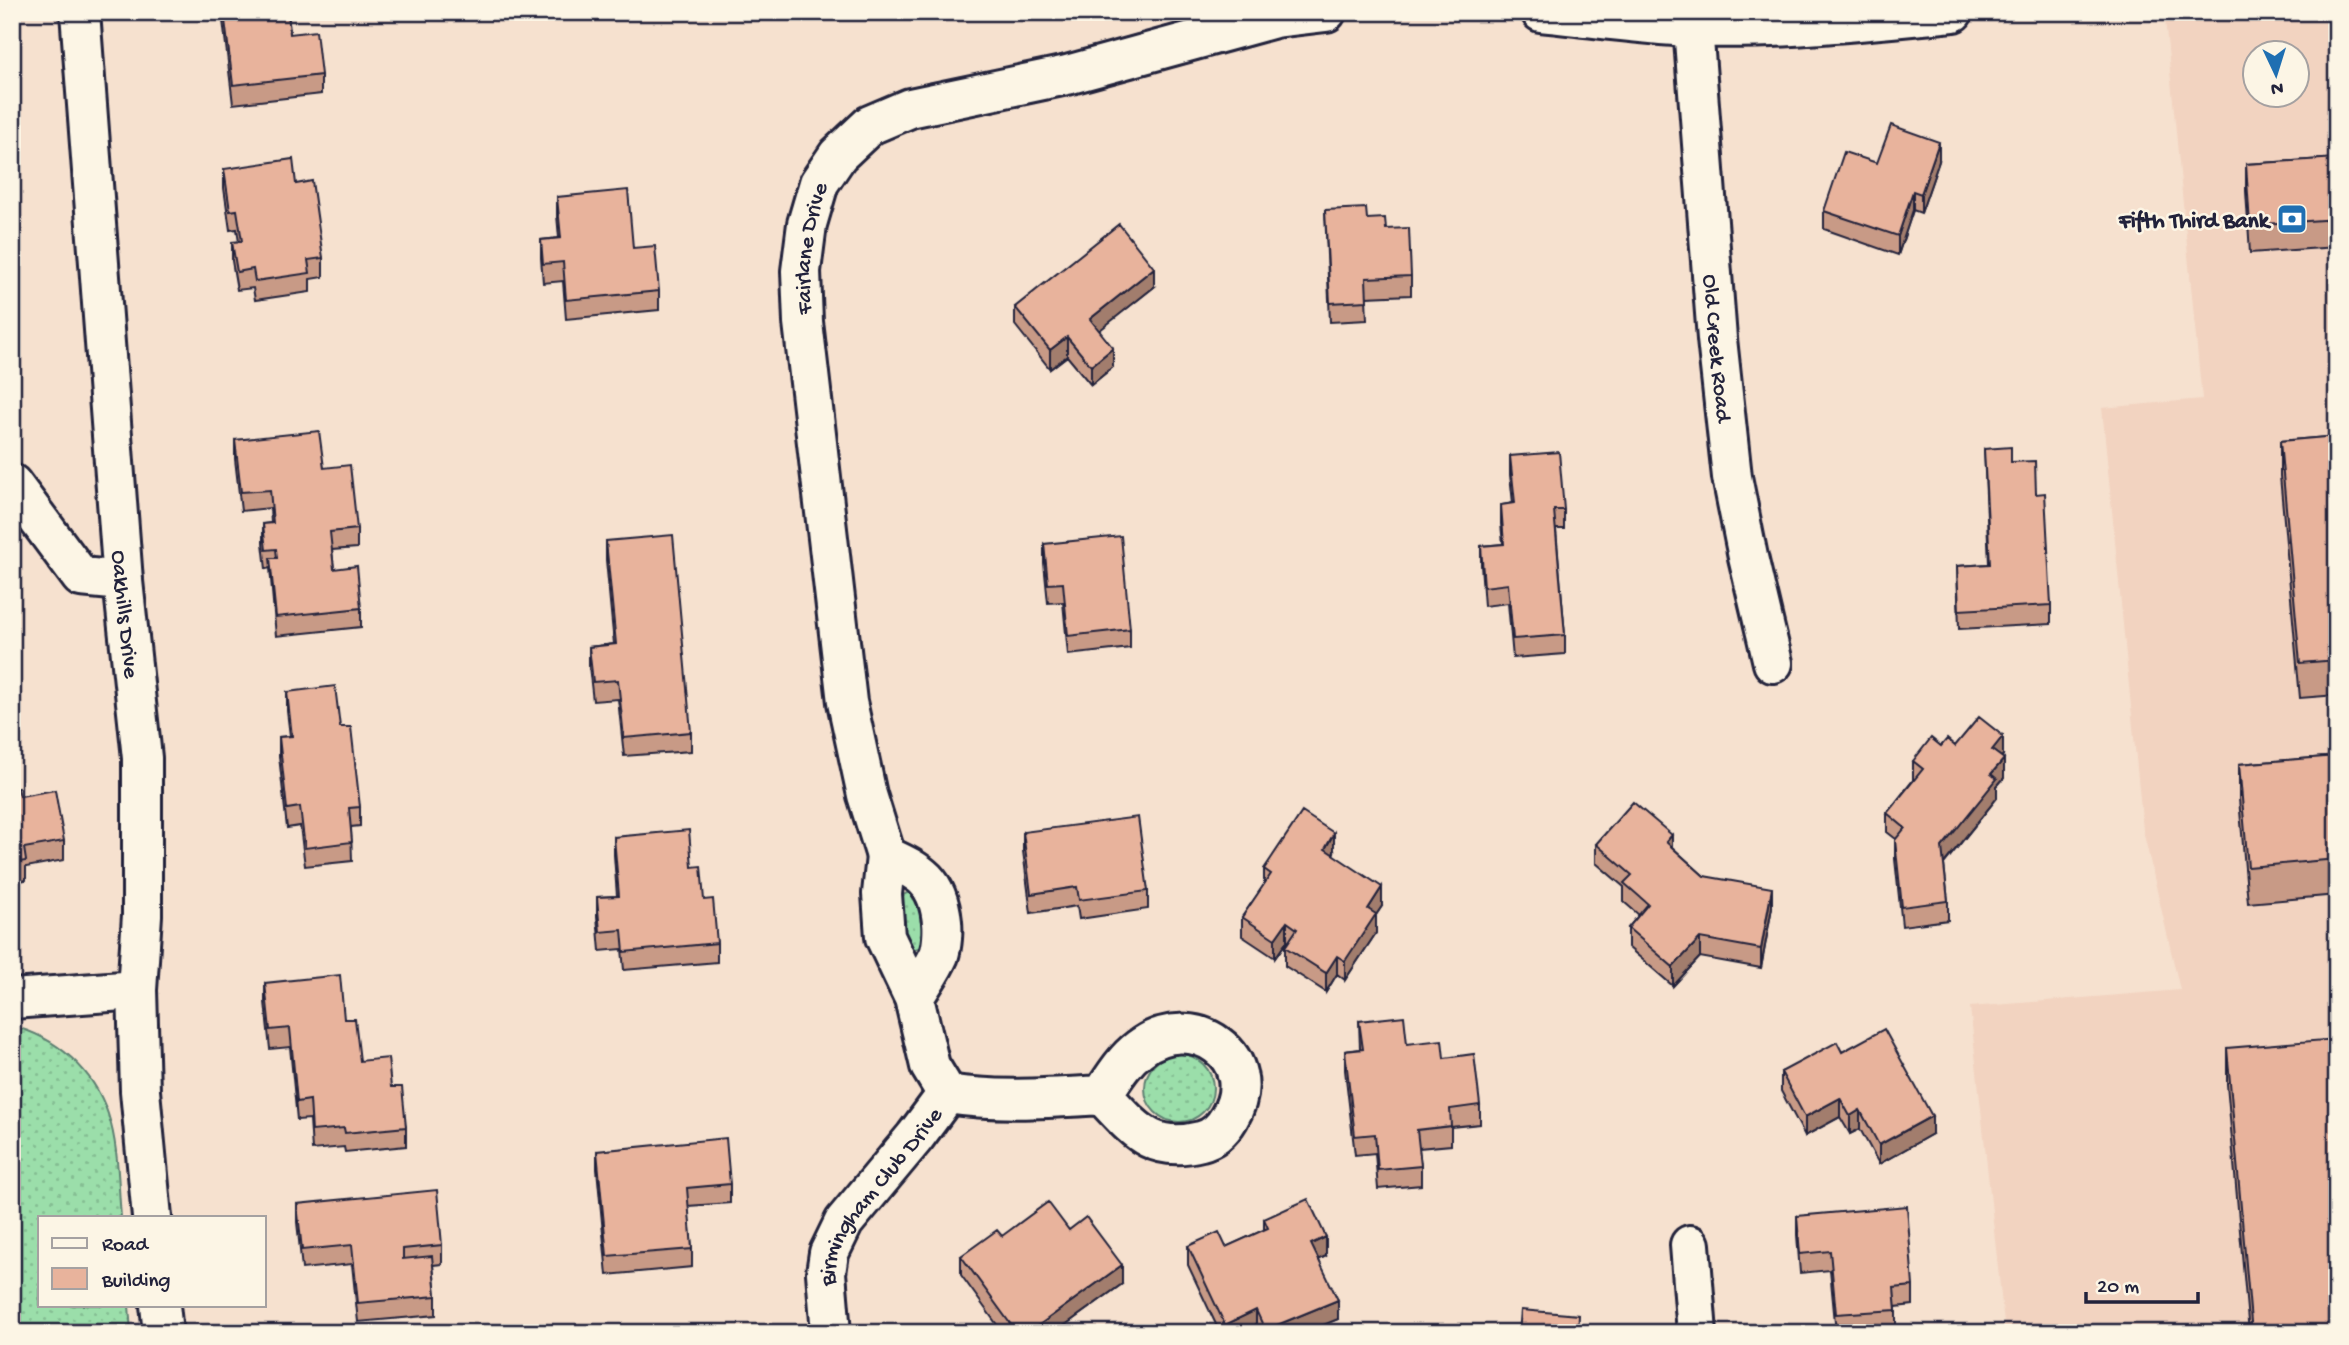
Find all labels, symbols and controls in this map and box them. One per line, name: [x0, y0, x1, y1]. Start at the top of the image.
north arrow: [2240, 38, 2310, 108]
text: N: [2270, 76, 2284, 99]
street label: Fairlane Drive: [791, 179, 836, 316]
bank icon: Fifth Third Bank: [2275, 202, 2309, 236]
place label: Fifth Third Bank: [2118, 209, 2272, 236]
street label: Old Creek Road: [1695, 273, 1736, 425]
street label: Oakhills Drive: [104, 549, 143, 681]
street label: Birmingham Club Drive: [816, 1102, 950, 1288]
legend: [38, 1216, 266, 1306]
text: Road: [102, 1234, 150, 1259]
scale bar: [2086, 1261, 2198, 1305]
text: Building: [101, 1270, 171, 1295]
text: 20 m: [2097, 1276, 2139, 1301]

